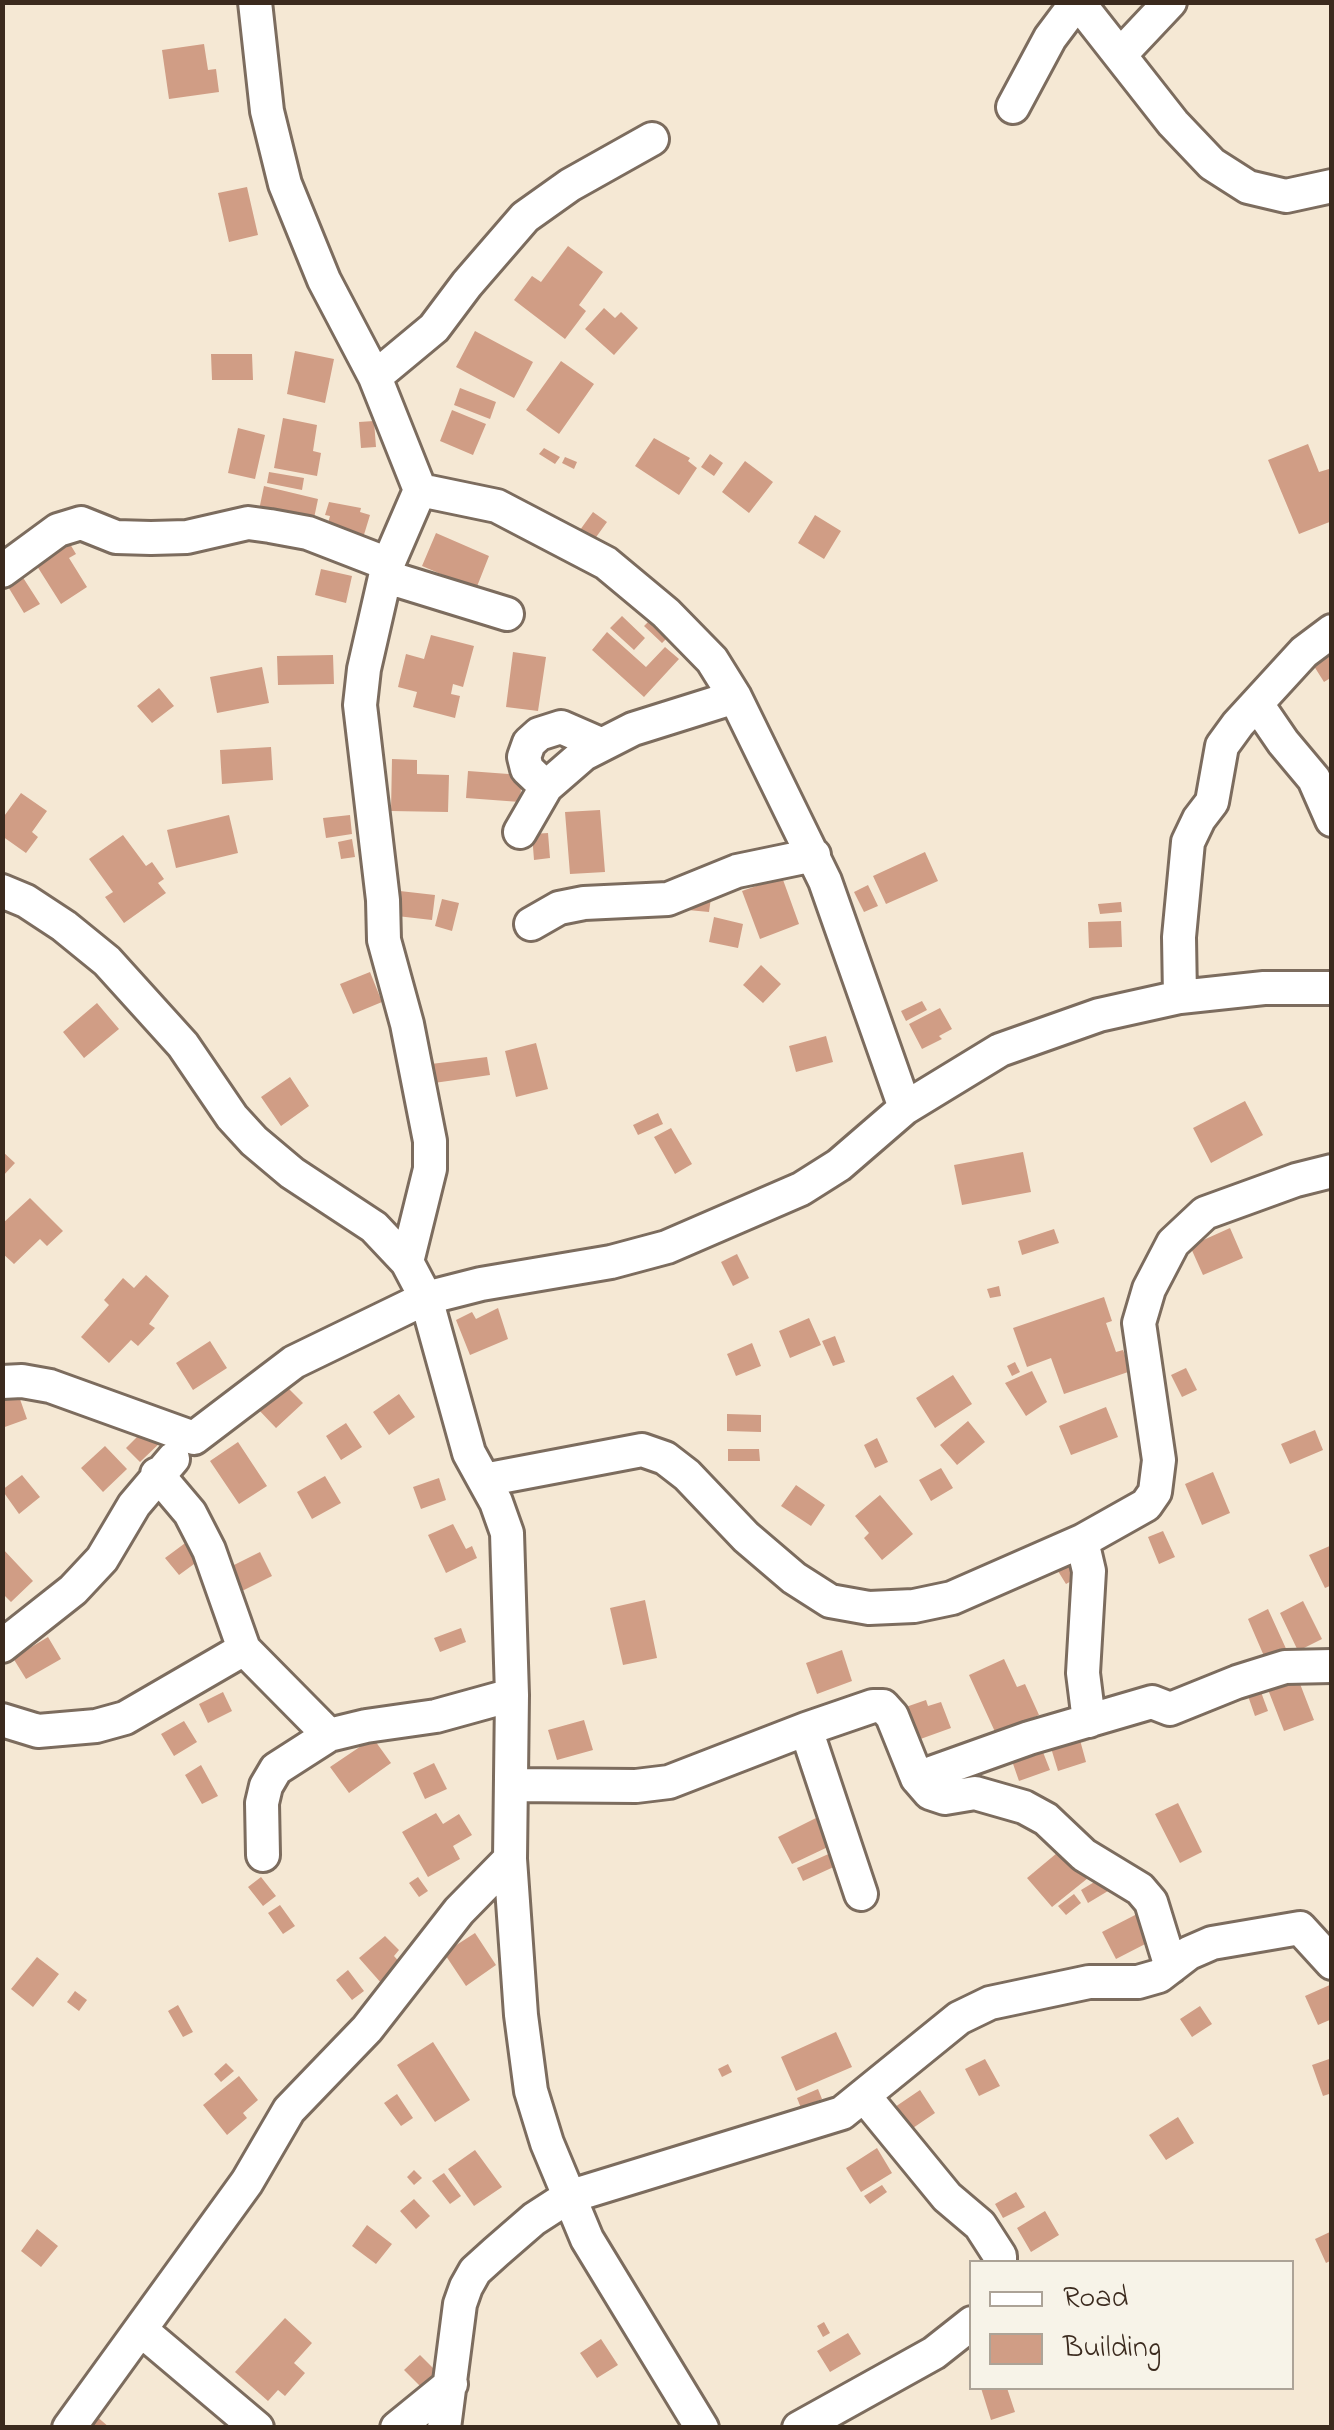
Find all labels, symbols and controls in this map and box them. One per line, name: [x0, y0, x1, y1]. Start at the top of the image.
legend: [969, 2260, 1294, 2390]
text: Road: [1063, 2277, 1128, 2321]
text: Building: [1063, 2327, 1161, 2371]

